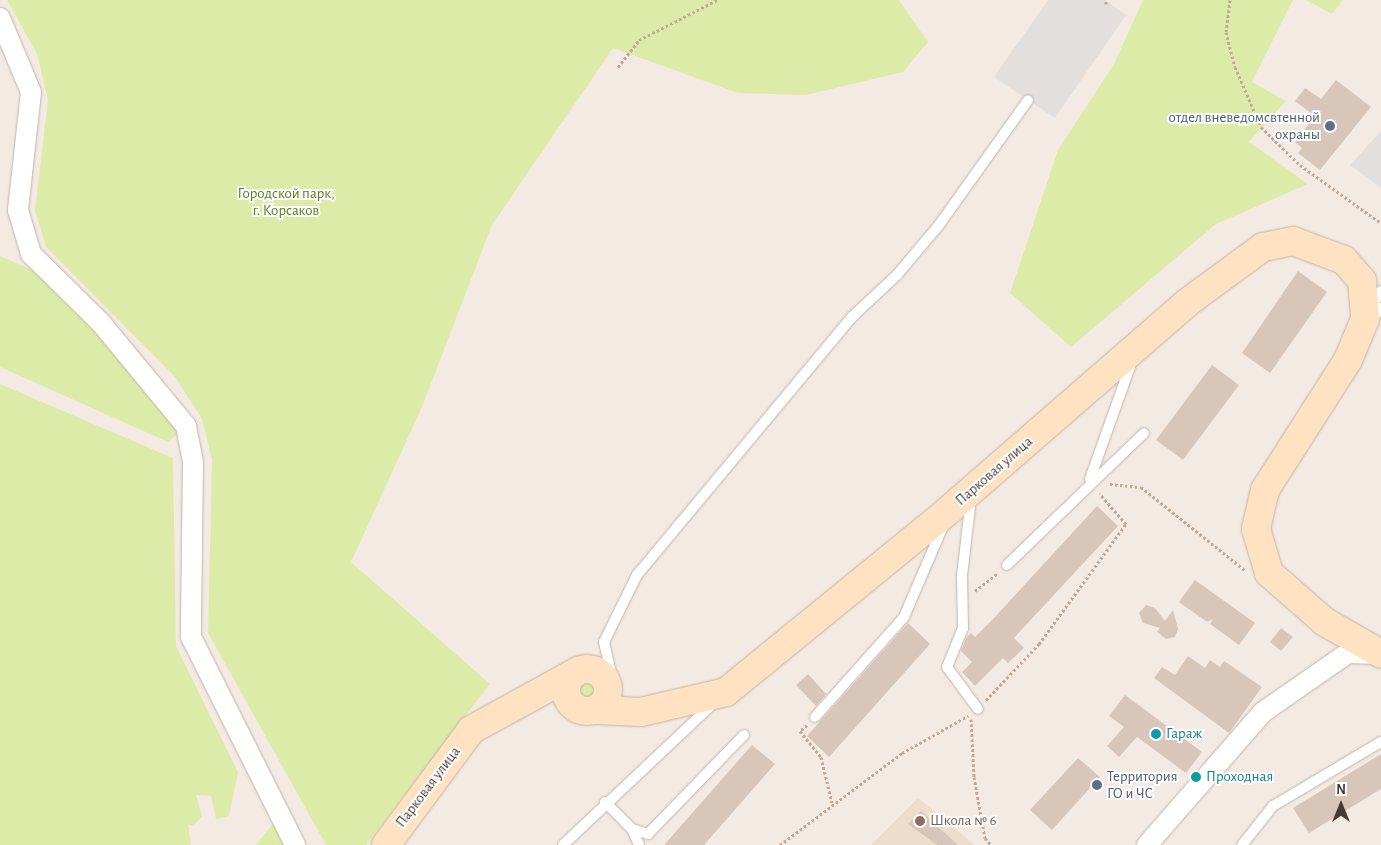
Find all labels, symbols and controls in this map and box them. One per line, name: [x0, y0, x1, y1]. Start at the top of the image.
place label: отдел вневедомсвтенной охраны: [1169, 108, 1320, 143]
marker: отдел вневедомсвтенной охраны: [1324, 120, 1336, 132]
park label: Городской парк, г. Корсаков: [237, 184, 335, 219]
street label: Парковая улица: [952, 433, 1036, 509]
place label: Гараж: [1166, 725, 1202, 743]
marker: Гараж: [1150, 728, 1162, 740]
street label: Парковая улица: [392, 743, 464, 831]
place label: Территория ГО и ЧС: [1107, 767, 1178, 802]
place label: Проходная: [1206, 768, 1273, 786]
marker: Проходная: [1190, 771, 1202, 783]
marker: Территория ГО и ЧС: [1091, 779, 1103, 791]
north arrow: [1316, 780, 1366, 830]
text: N: [1336, 783, 1346, 797]
place label: Школа № 6: [930, 812, 997, 830]
marker: Школа № 6: [914, 815, 926, 827]

